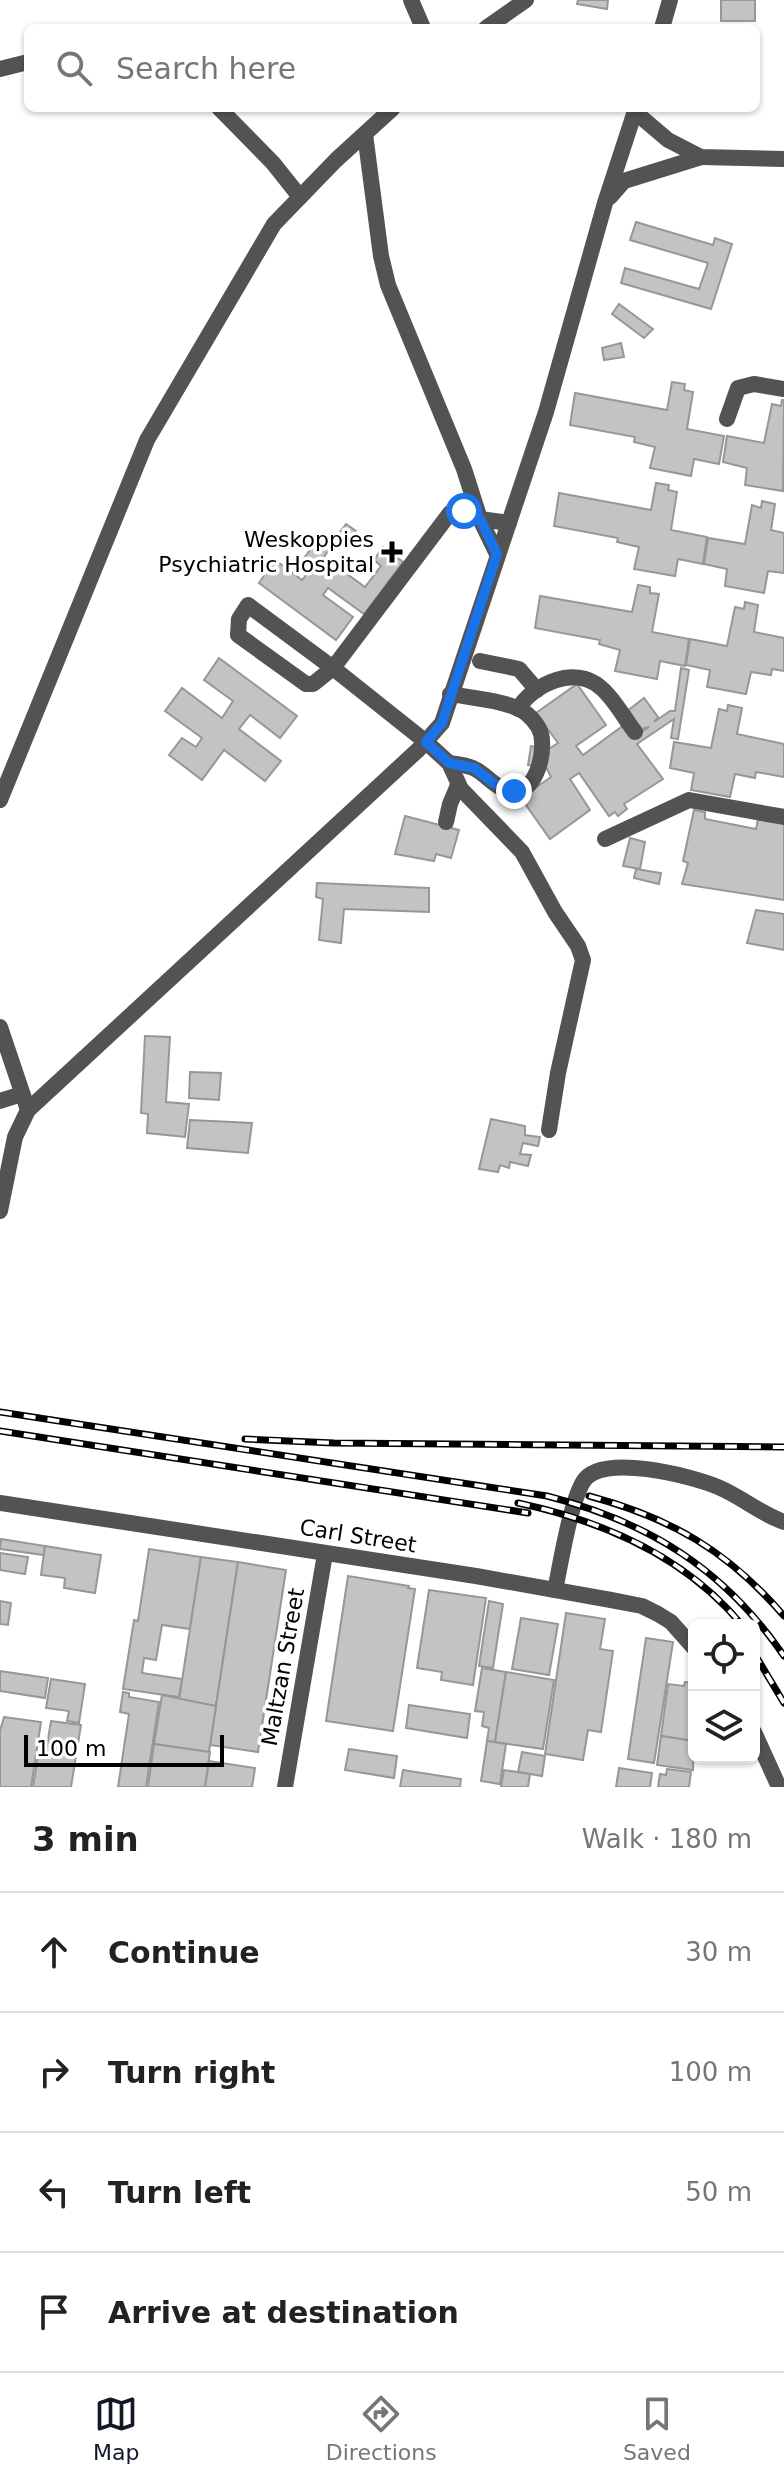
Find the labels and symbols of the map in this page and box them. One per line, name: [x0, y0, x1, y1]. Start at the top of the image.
route start: [446, 493, 482, 529]
place label: Weskoppies Psychiatric Hospital: [158, 527, 374, 577]
marker: Weskoppies Psychiatric Hospital: [381, 541, 403, 563]
route end: [496, 773, 532, 809]
street label: Carl Street: [298, 1514, 419, 1558]
street label: Maltzan Street: [257, 1586, 309, 1748]
scale bar: [24, 1731, 224, 1767]

